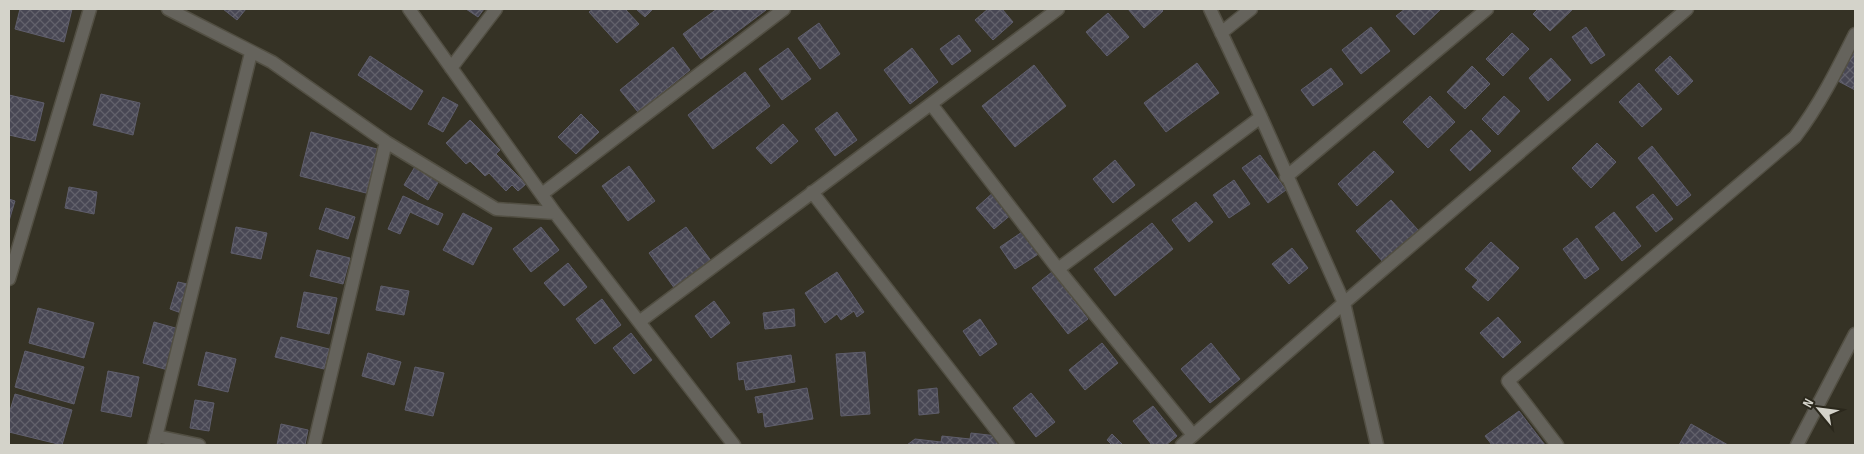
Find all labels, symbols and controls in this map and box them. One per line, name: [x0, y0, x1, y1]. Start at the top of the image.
north arrow: [1794, 384, 1844, 434]
text: N: [1799, 396, 1817, 410]

